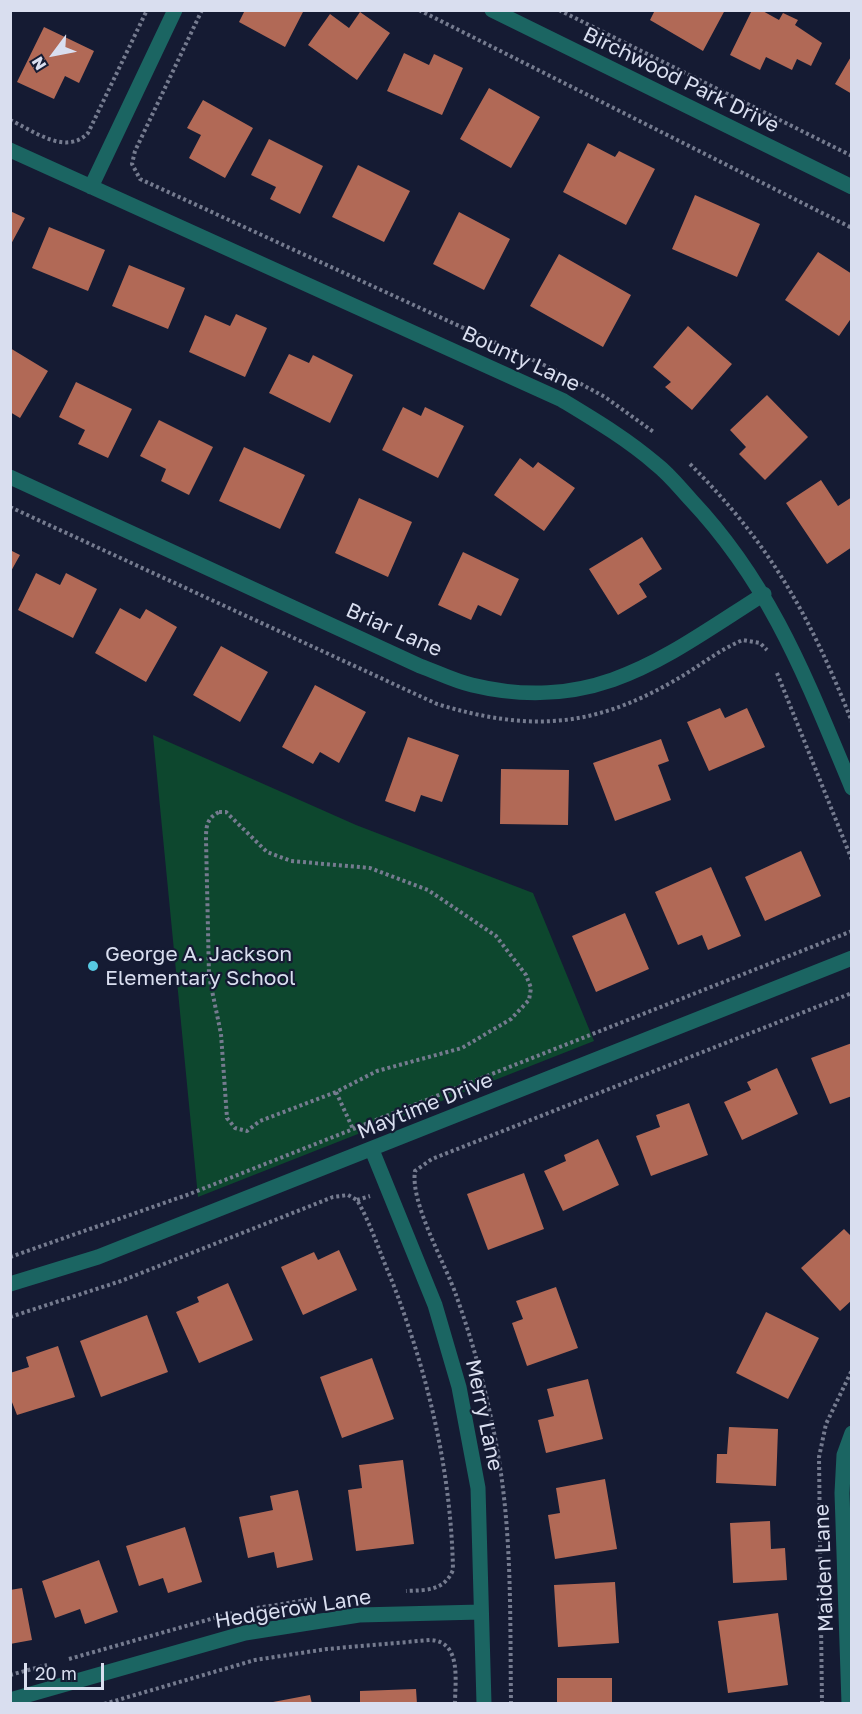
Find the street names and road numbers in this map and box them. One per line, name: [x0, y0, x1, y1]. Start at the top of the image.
street label: Birchwood Park Drive: [579, 22, 783, 138]
street label: Bounty Lane: [458, 321, 584, 397]
street label: Briar Lane: [342, 598, 446, 662]
street label: Maytime Drive: [354, 1067, 496, 1145]
street label: Merry Lane: [460, 1357, 508, 1473]
street label: Maiden Lane: [809, 1504, 839, 1632]
street label: Hedgerow Lane: [213, 1584, 373, 1634]

